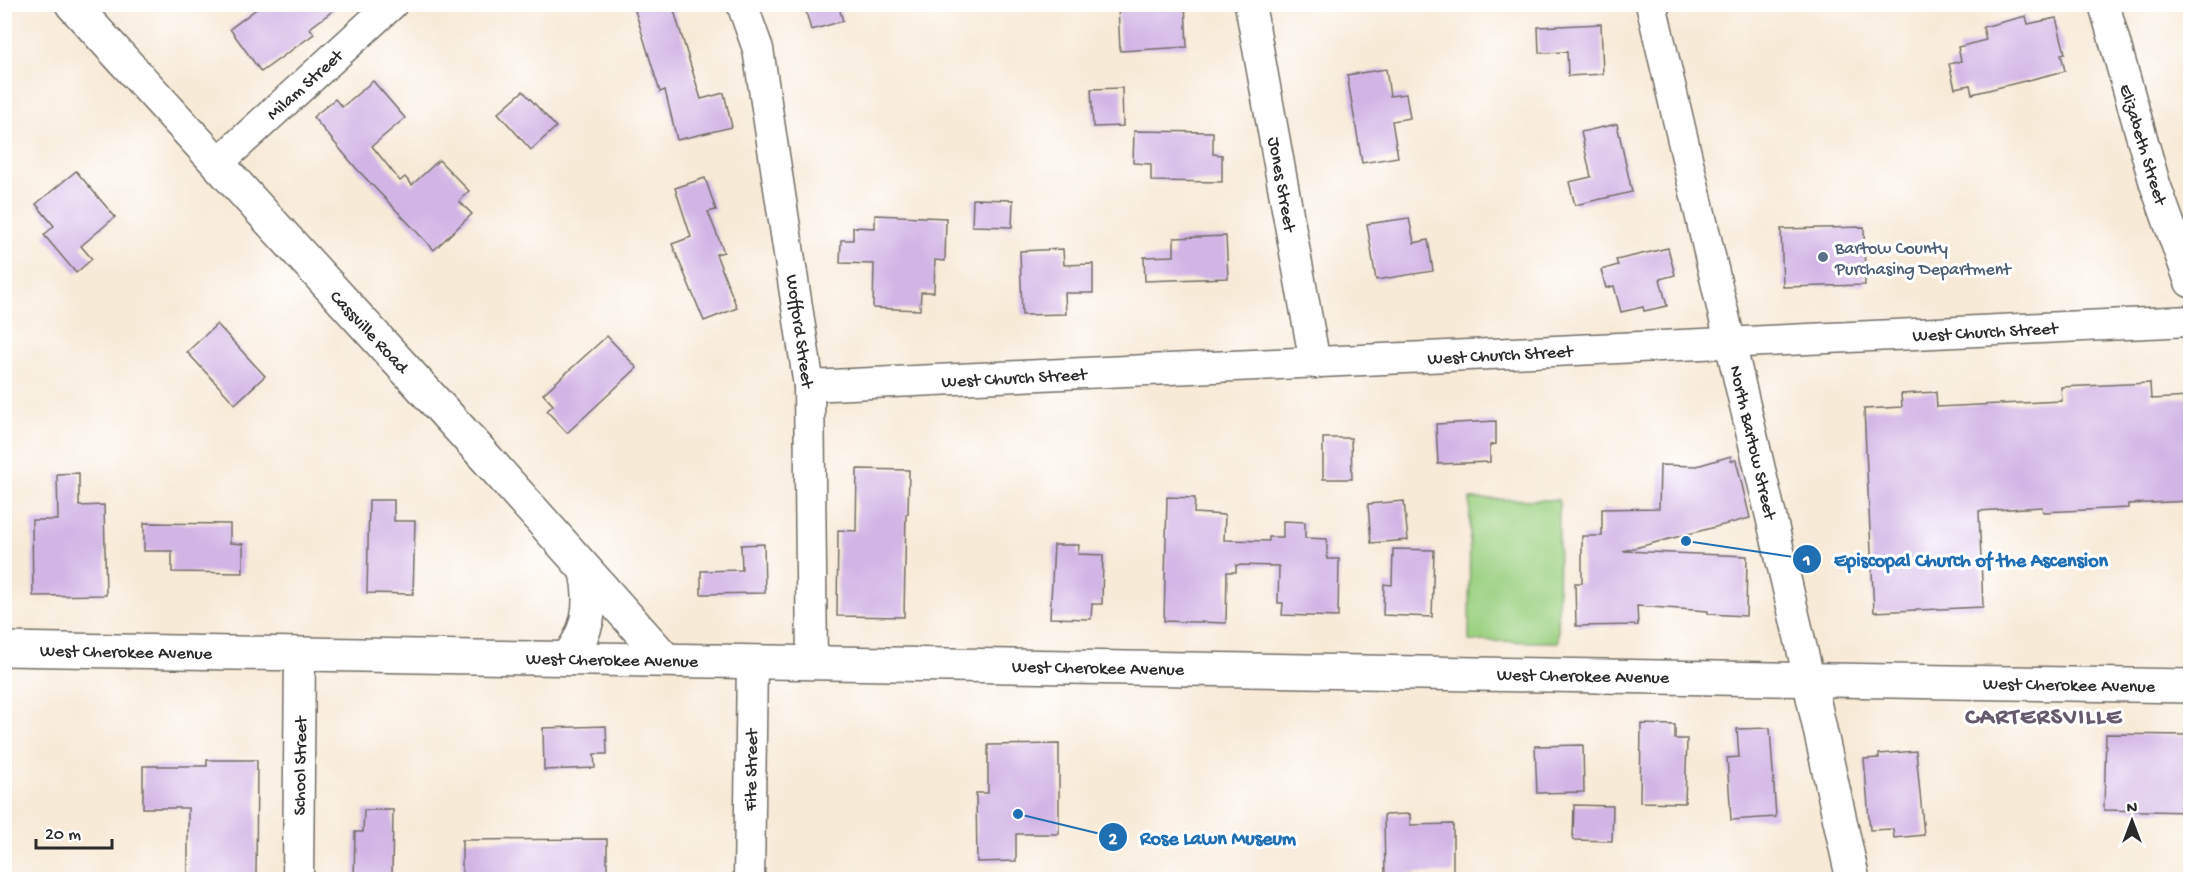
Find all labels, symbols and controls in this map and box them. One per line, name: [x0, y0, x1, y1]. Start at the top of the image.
street label: Milam Street: [263, 45, 349, 126]
street label: Elizabeth Street: [2113, 82, 2170, 209]
street label: Jones Street: [1262, 136, 1299, 235]
place label: Bartow County Purchasing Department: [1834, 239, 2012, 281]
marker: Bartow County Purchasing Department: [1816, 250, 1830, 264]
street label: Wofford Street: [780, 273, 817, 391]
street label: Cassville Road: [324, 287, 413, 380]
street label: West Church Street: [1912, 319, 2060, 348]
street label: West Church Street: [1427, 342, 1575, 371]
street label: North Bartow Street: [1724, 364, 1780, 523]
street label: West Church Street: [941, 365, 1089, 394]
callout: Episcopal Church of the Ascension: [1792, 540, 2120, 578]
text: 1: [1802, 551, 1811, 572]
text: Episcopal Church of the Ascension: [1834, 551, 2109, 574]
street label: West Cherokee Avenue: [40, 641, 213, 666]
street label: West Cherokee Avenue: [526, 649, 699, 674]
street label: West Cherokee Avenue: [1012, 657, 1185, 682]
street label: West Cherokee Avenue: [1497, 665, 1670, 690]
street label: West Cherokee Avenue: [1983, 674, 2156, 699]
district label: CARTERSVILLE: [1965, 704, 2123, 733]
street label: School Street: [290, 715, 313, 816]
street label: Fite Street: [741, 727, 764, 812]
north arrow: [2102, 791, 2162, 851]
text: N: [2127, 800, 2138, 819]
scale bar: [36, 812, 112, 850]
callout: Rose Lawn Museum: [1098, 818, 1308, 856]
text: 20 m: [45, 825, 81, 846]
text: Rose Lawn Museum: [1139, 829, 1297, 852]
text: 2: [1109, 830, 1118, 851]

